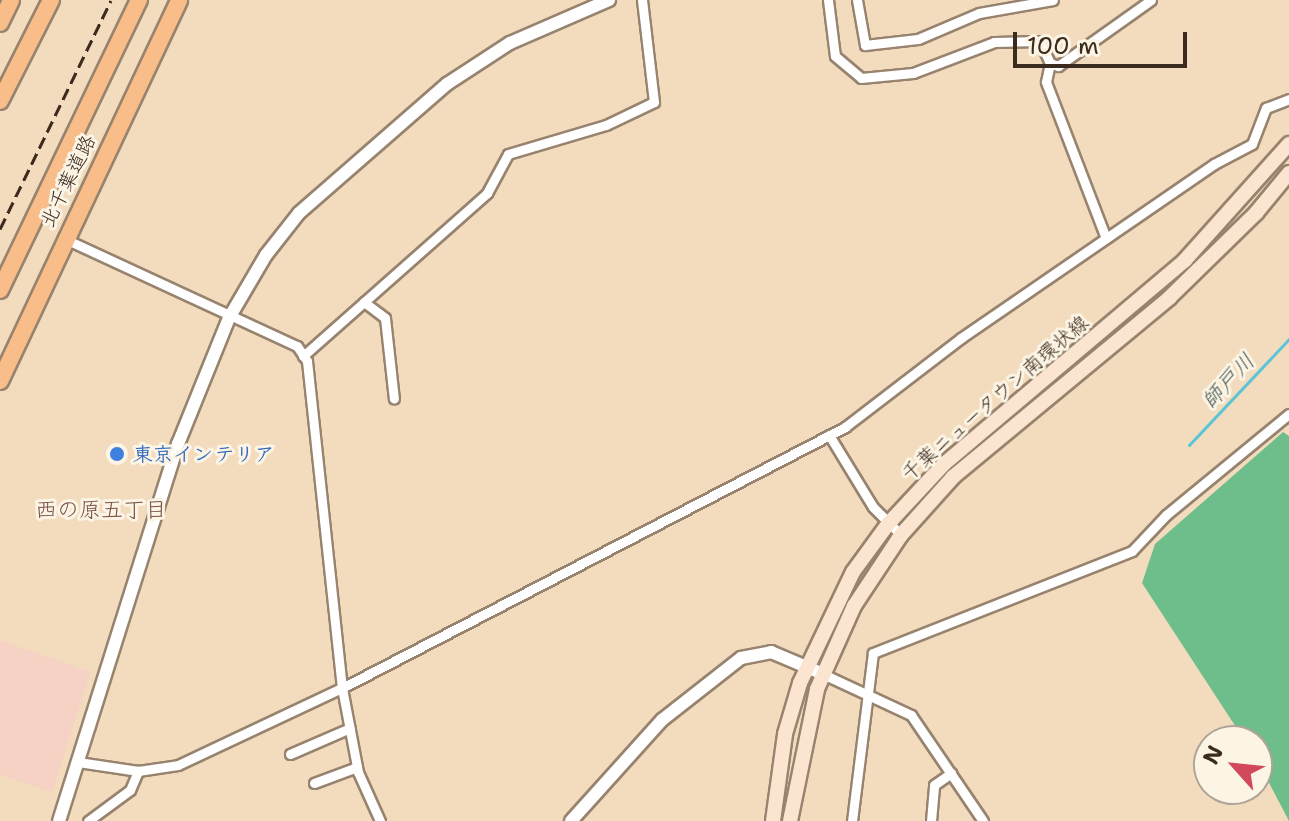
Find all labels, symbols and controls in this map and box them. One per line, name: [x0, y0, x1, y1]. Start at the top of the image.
scale bar: [1017, 16, 1191, 66]
text: 100 m: [1027, 30, 1099, 62]
street label: 北千葉道路: [35, 131, 101, 231]
street label: 千葉ニュータウン南環状線: [897, 310, 1093, 486]
water label: 師戸川: [1196, 348, 1260, 414]
place label: 東京インテリア: [133, 442, 273, 466]
marker: 東京インテリア: [108, 445, 126, 463]
district label: 西の原五丁目: [35, 497, 167, 523]
north arrow: [1193, 725, 1273, 805]
text: N: [1196, 740, 1230, 769]

